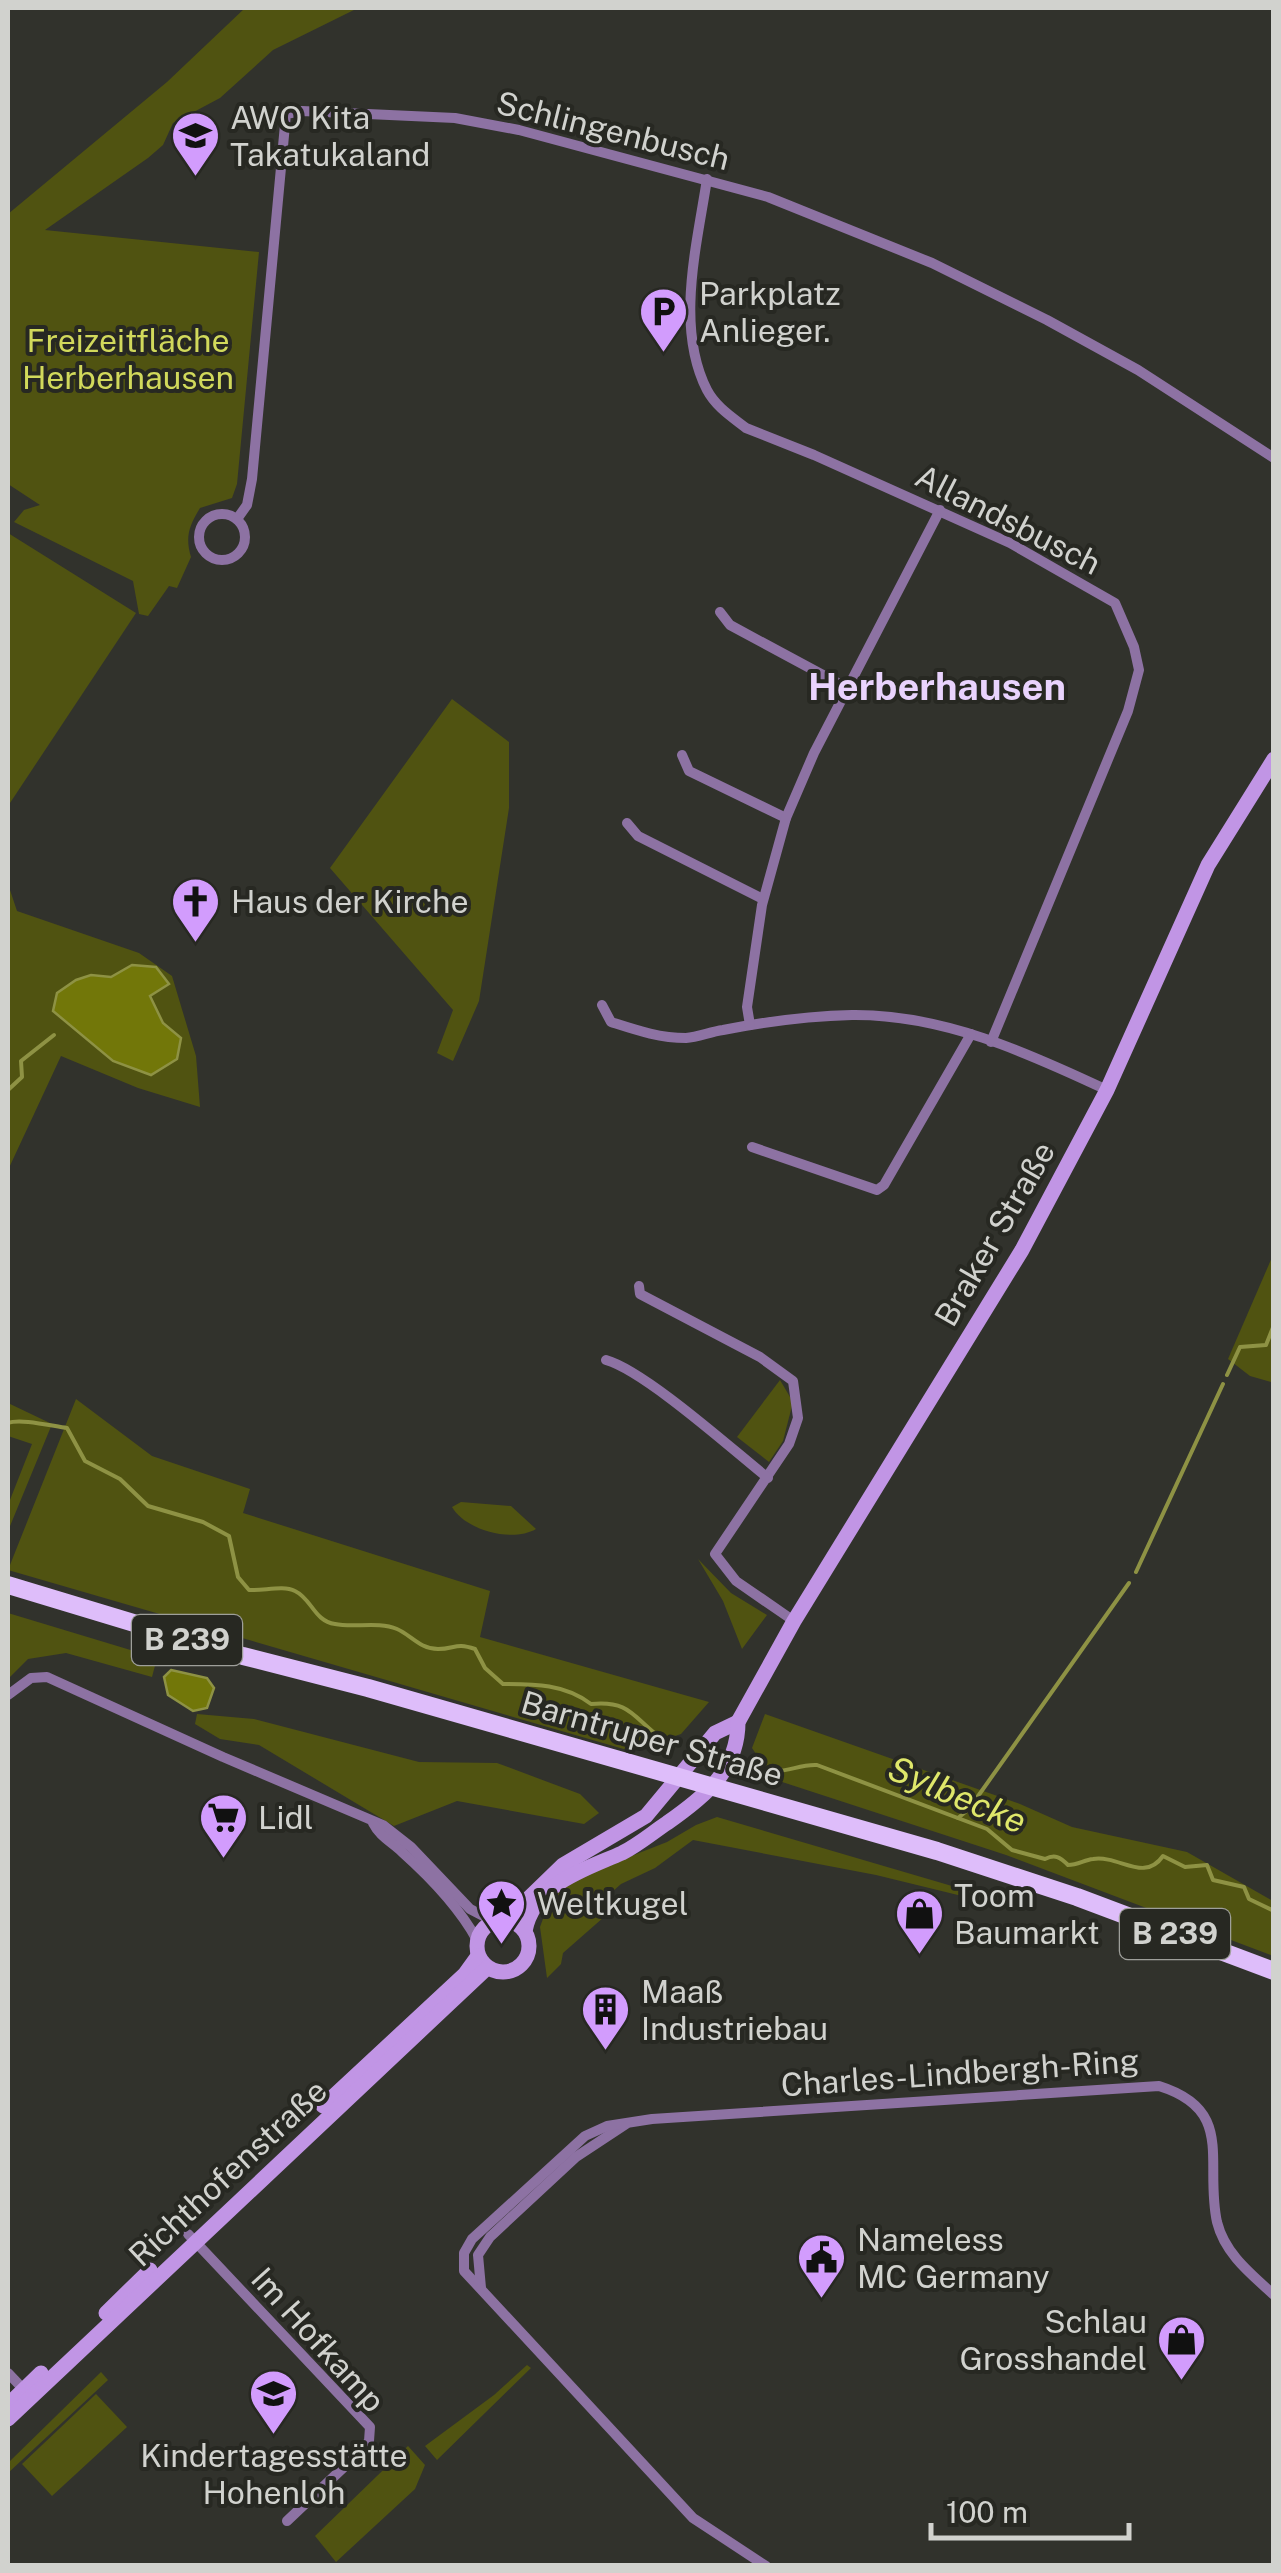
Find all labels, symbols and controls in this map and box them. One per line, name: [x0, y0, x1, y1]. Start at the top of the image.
street label: Schlingenbusch: [493, 84, 733, 177]
place label: AWO Kita Takatukaland: [230, 99, 430, 173]
school or university icon: AWO Kita Takatukaland: [169, 110, 221, 178]
place label: Parkplatz Anlieger.: [699, 275, 841, 349]
parking icon: Parkplatz Anlieger.: [638, 286, 690, 354]
park label: Freizeitfläche Herberhausen: [22, 322, 234, 396]
street label: Allandsbusch: [910, 457, 1107, 582]
district label: Herberhausen: [808, 664, 1066, 709]
church icon: Haus der Kirche: [170, 876, 222, 944]
place label: Haus der Kirche: [231, 883, 469, 920]
street label: Braker Straße: [927, 1135, 1062, 1332]
road number: B 239: [132, 1615, 242, 1665]
street label: Barntruper Straße: [517, 1683, 787, 1794]
water label: Sylbecke: [882, 1747, 1032, 1842]
supermarket icon: Lidl: [197, 1792, 249, 1860]
place label: Lidl: [258, 1799, 313, 1836]
place label: Toom Baumarkt: [954, 1877, 1100, 1951]
place icon: Weltkugel: [476, 1878, 528, 1946]
place label: Weltkugel: [537, 1885, 688, 1922]
shop icon: Toom Baumarkt: [893, 1888, 945, 1956]
road number: B 239: [1120, 1909, 1230, 1959]
place label: Maaß Industriebau: [641, 1973, 828, 2047]
building icon: Maaß Industriebau: [580, 1984, 632, 2052]
street label: Charles-Lindbergh-Ring: [780, 2042, 1140, 2103]
street label: Richthofenstraße: [121, 2072, 334, 2274]
place label: Nameless MC Germany: [857, 2221, 1050, 2295]
public building icon: Nameless MC Germany: [796, 2232, 848, 2300]
street label: Im Hofkamp: [244, 2260, 393, 2419]
place label: Schlau Grosshandel: [960, 2303, 1147, 2377]
shop icon: Schlau Grosshandel: [1156, 2314, 1208, 2382]
school or university icon: Kindertagesstätte Hohenloh: [248, 2368, 300, 2436]
place label: Kindertagesstätte Hohenloh: [140, 2437, 408, 2511]
scale bar: [931, 2478, 1128, 2540]
text: 100 m: [946, 2494, 1028, 2530]

